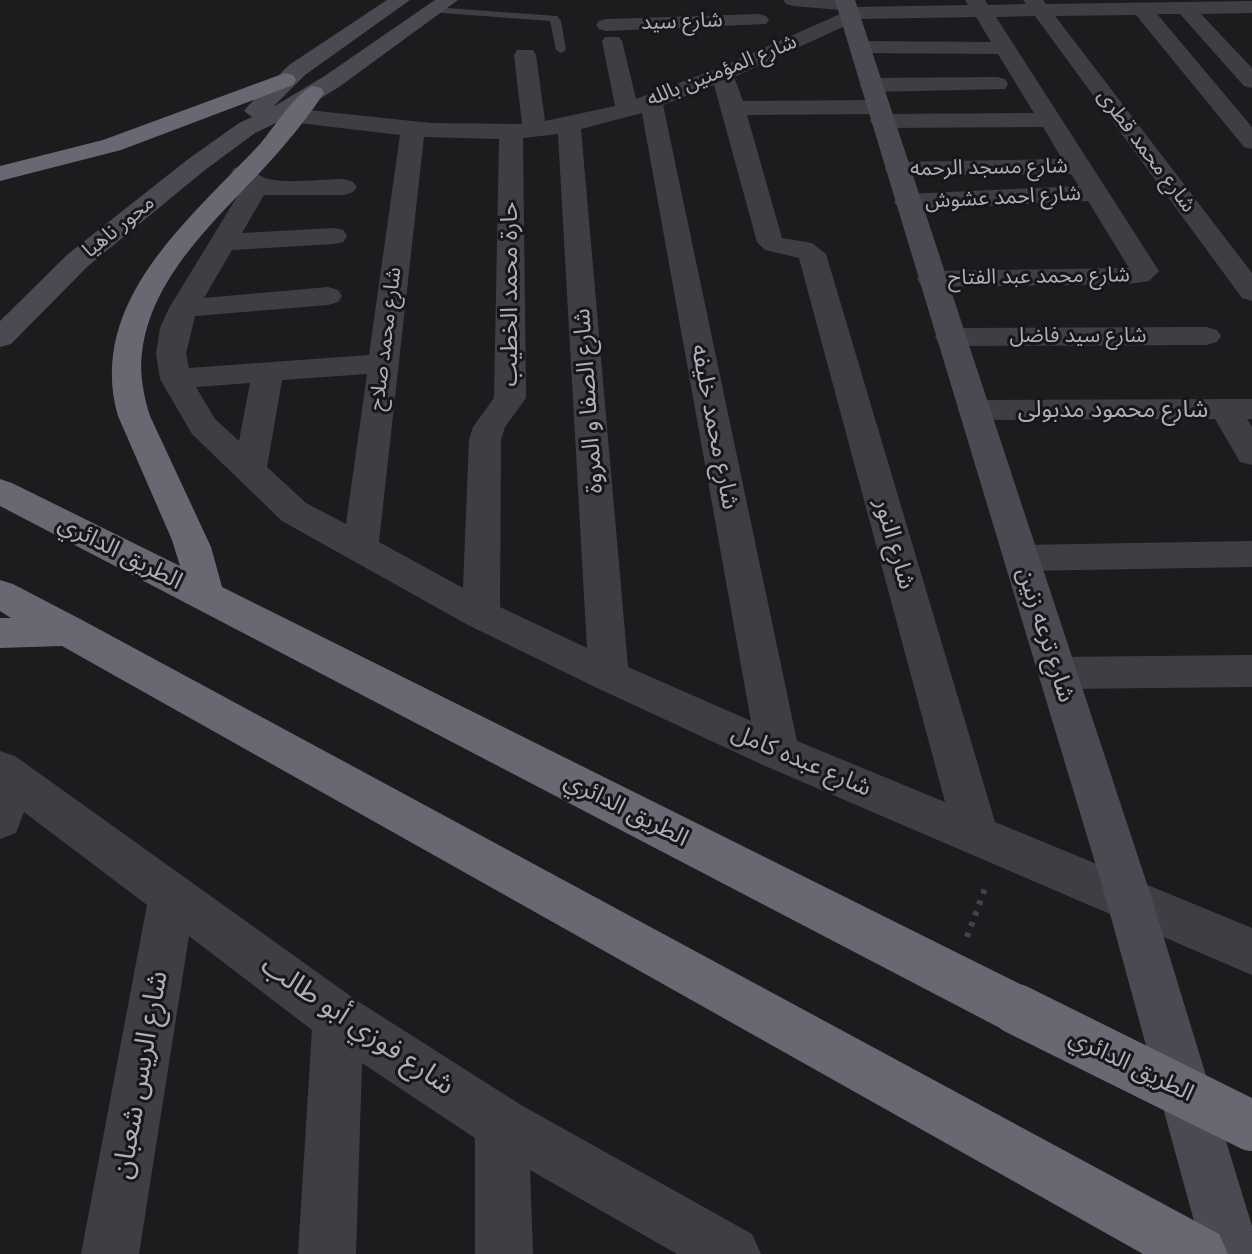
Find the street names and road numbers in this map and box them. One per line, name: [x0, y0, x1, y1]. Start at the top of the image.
street label: شارع سيد: [641, 8, 723, 36]
street label: شارع المؤمنين بالله: [643, 29, 801, 113]
street label: شارع محمد قطرى: [1091, 84, 1201, 218]
street label: شارع مسجد الرحمه: [910, 154, 1068, 182]
street label: شارع احمد عشوش: [924, 181, 1082, 215]
street label: محور ناهيا: [78, 190, 160, 264]
street label: حارة محمد الخطيب: [496, 201, 524, 387]
street label: شارع محمد عبد الفتاح: [948, 263, 1130, 291]
street label: شارع محمد صلاح: [365, 266, 407, 412]
street label: شارع الصفا و المروة: [568, 308, 610, 494]
street label: شارع سيد فاضل: [1010, 323, 1146, 349]
street label: شارع محمد خليفه: [684, 342, 744, 512]
street label: شارع محمود مدبولى: [1018, 396, 1208, 424]
street label: شارع النور: [867, 495, 921, 593]
street label: الطريق الدائري: [53, 509, 187, 597]
street label: شارع ترعه زنين: [1010, 564, 1080, 706]
street label: شارع عبده كامل: [727, 719, 875, 803]
street label: الطريق الدائري: [559, 766, 693, 854]
street label: شارع فوزي أبو طالب: [254, 949, 460, 1103]
street label: شارع الريس شعبان: [106, 968, 176, 1182]
street label: الطريق الدائري: [1064, 1023, 1198, 1109]

